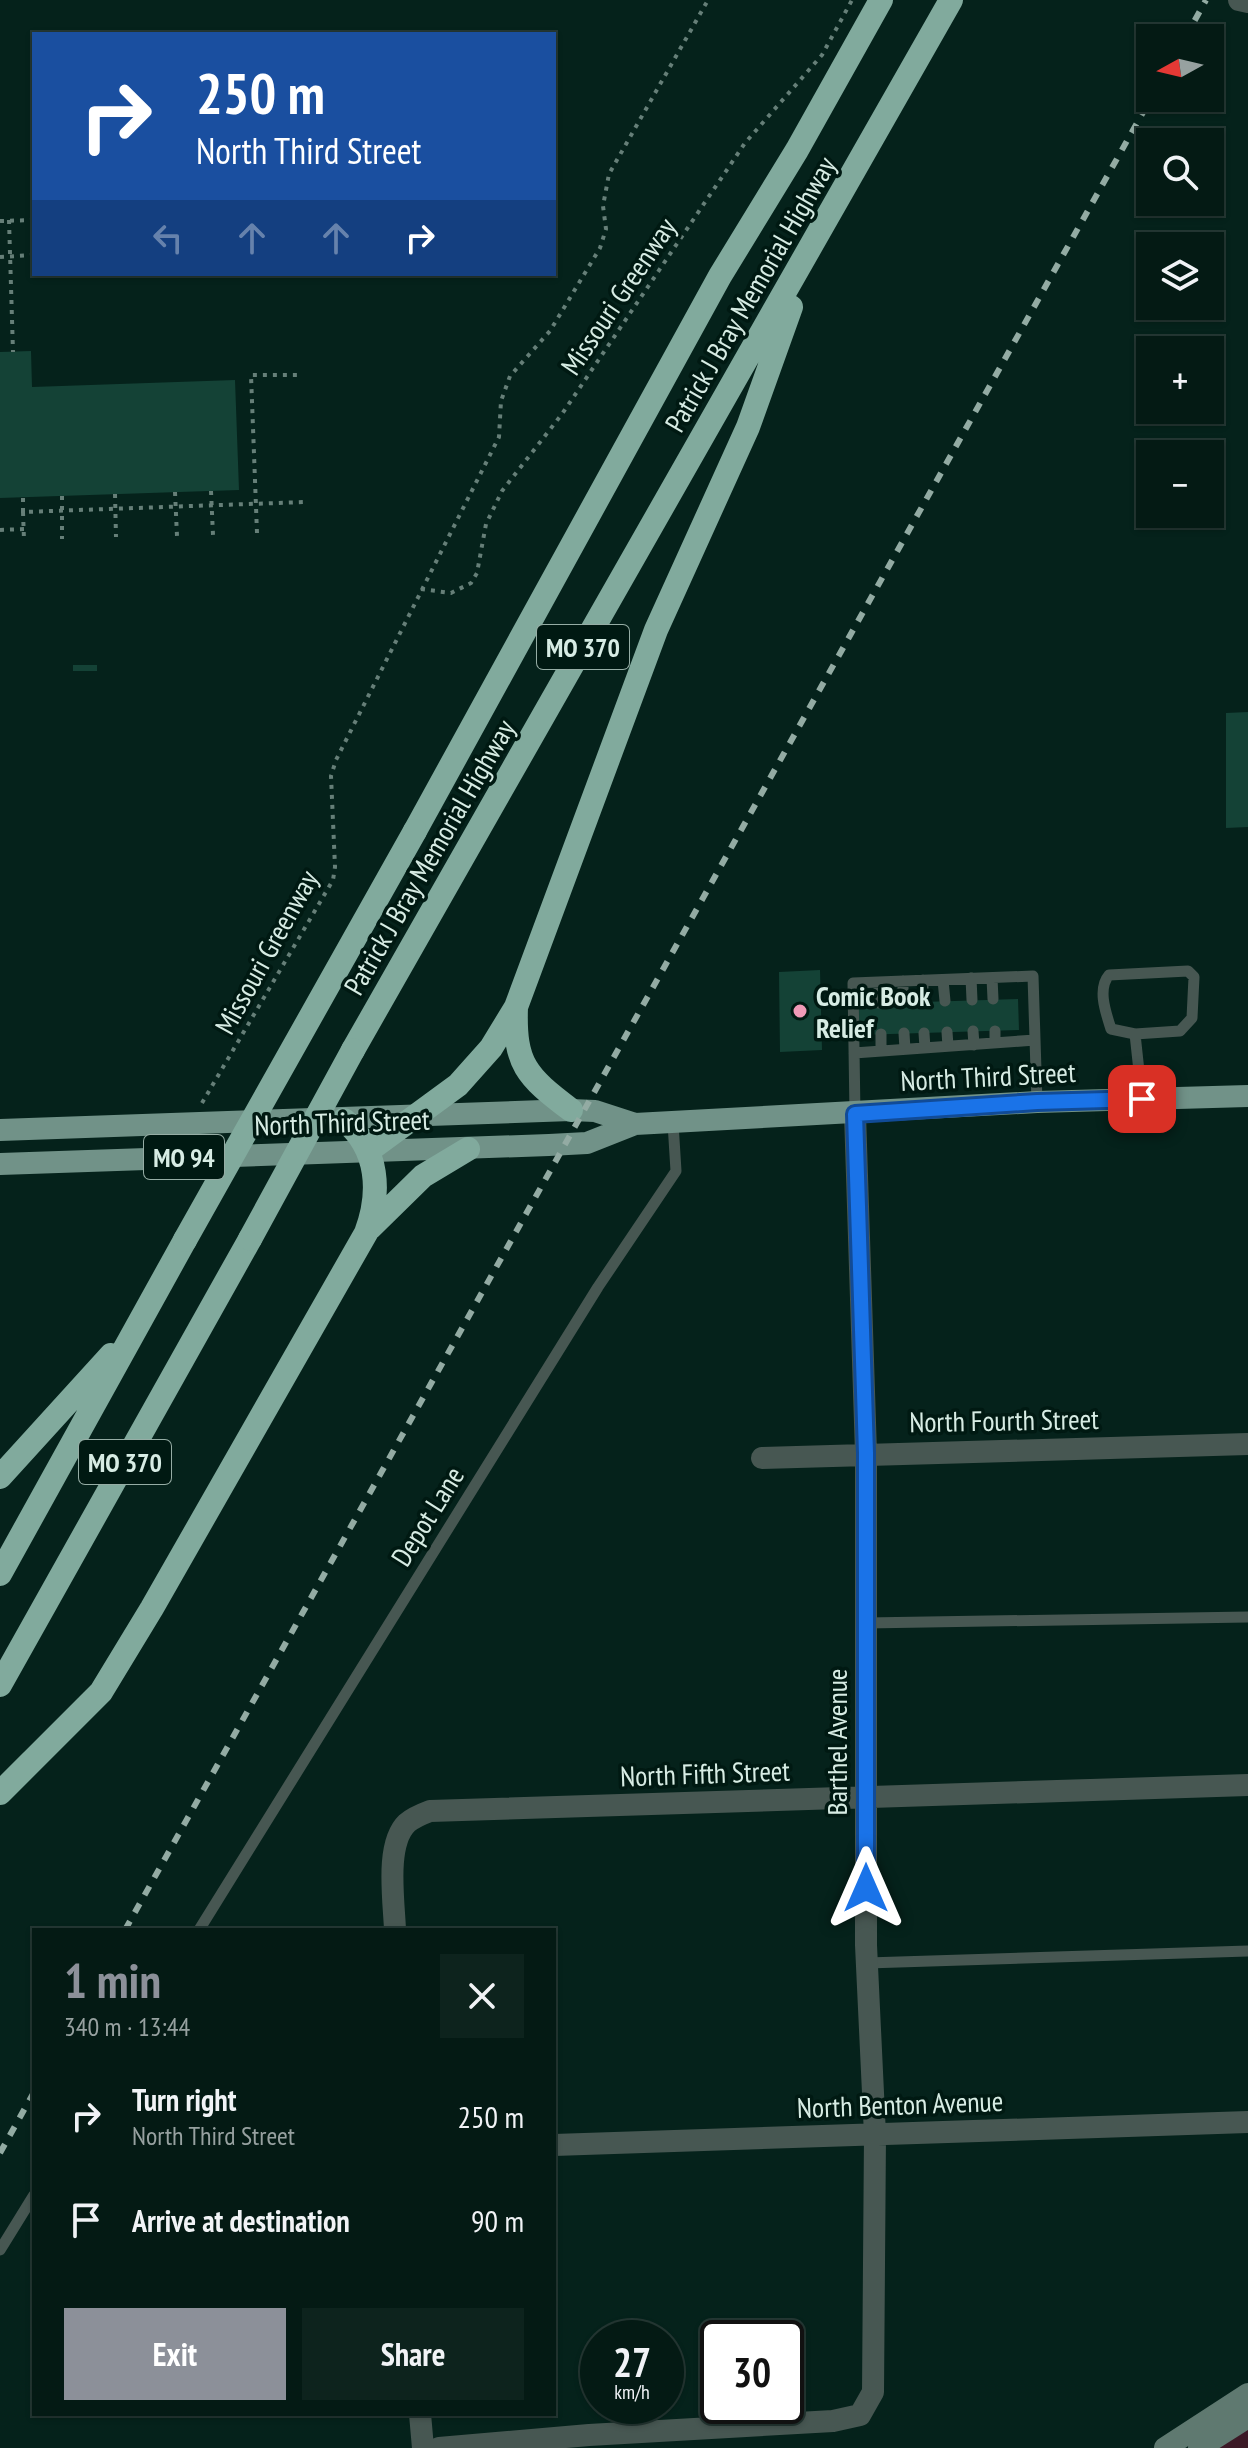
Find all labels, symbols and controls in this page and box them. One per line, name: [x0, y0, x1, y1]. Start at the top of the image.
north arrow: [1136, 24, 1224, 112]
map controls: [1136, 24, 1224, 528]
text: 250 m: [196, 57, 325, 129]
icon: right: [64, 64, 168, 168]
text: North Third Street: [196, 127, 421, 174]
button: search: [1136, 128, 1224, 216]
street label: Patrick J Bray Memorial Highway: [656, 149, 844, 438]
street label: Missouri Greenway: [552, 210, 684, 382]
icon: left: [146, 216, 190, 260]
icon: ahead: [230, 216, 274, 260]
icon: ahead: [314, 216, 358, 260]
icon: right: [398, 216, 442, 260]
button: layers: [1136, 232, 1224, 320]
button: +: [1136, 336, 1224, 424]
button: −: [1136, 440, 1224, 528]
road number: MO 370: [537, 625, 629, 669]
street label: Patrick J Bray Memorial Highway: [335, 712, 523, 1001]
street label: Missouri Greenway: [206, 863, 326, 1040]
place label: Comic Book Relief: [816, 977, 931, 1046]
marker: Comic Book Relief: [791, 1002, 809, 1020]
street label: North Third Street: [899, 1053, 1077, 1099]
pin: [1108, 1065, 1176, 1133]
icon: arrive: [1120, 1077, 1164, 1121]
street label: North Third Street: [254, 1100, 431, 1144]
road number: MO 94: [144, 1135, 224, 1179]
street label: North Fourth Street: [909, 1400, 1099, 1440]
road number: MO 370: [79, 1440, 171, 1484]
street label: Depot Lane: [382, 1459, 472, 1573]
street label: Barthel Avenue: [818, 1669, 855, 1815]
street label: North Fifth Street: [619, 1752, 791, 1794]
position arrow: [824, 1846, 908, 1930]
text: 1 min: [64, 1949, 161, 2011]
button: close: [440, 1954, 524, 2038]
text: 340 m · 13:44: [64, 2010, 190, 2043]
text: Turn right: [132, 2080, 236, 2119]
street label: North Benton Avenue: [796, 2082, 1004, 2126]
icon: right: [64, 2094, 108, 2138]
text: 250 m: [458, 2097, 524, 2136]
text: North Third Street: [132, 2119, 295, 2152]
icon: arrive: [64, 2198, 108, 2242]
text: Arrive at destination: [132, 2201, 350, 2240]
text: 90 m: [471, 2201, 524, 2240]
button: Exit: [64, 2308, 286, 2400]
button: Share: [302, 2308, 524, 2400]
speed limit sign: 30: [700, 2320, 804, 2424]
text: 27: [613, 2336, 651, 2388]
text: km/h: [614, 2379, 650, 2405]

